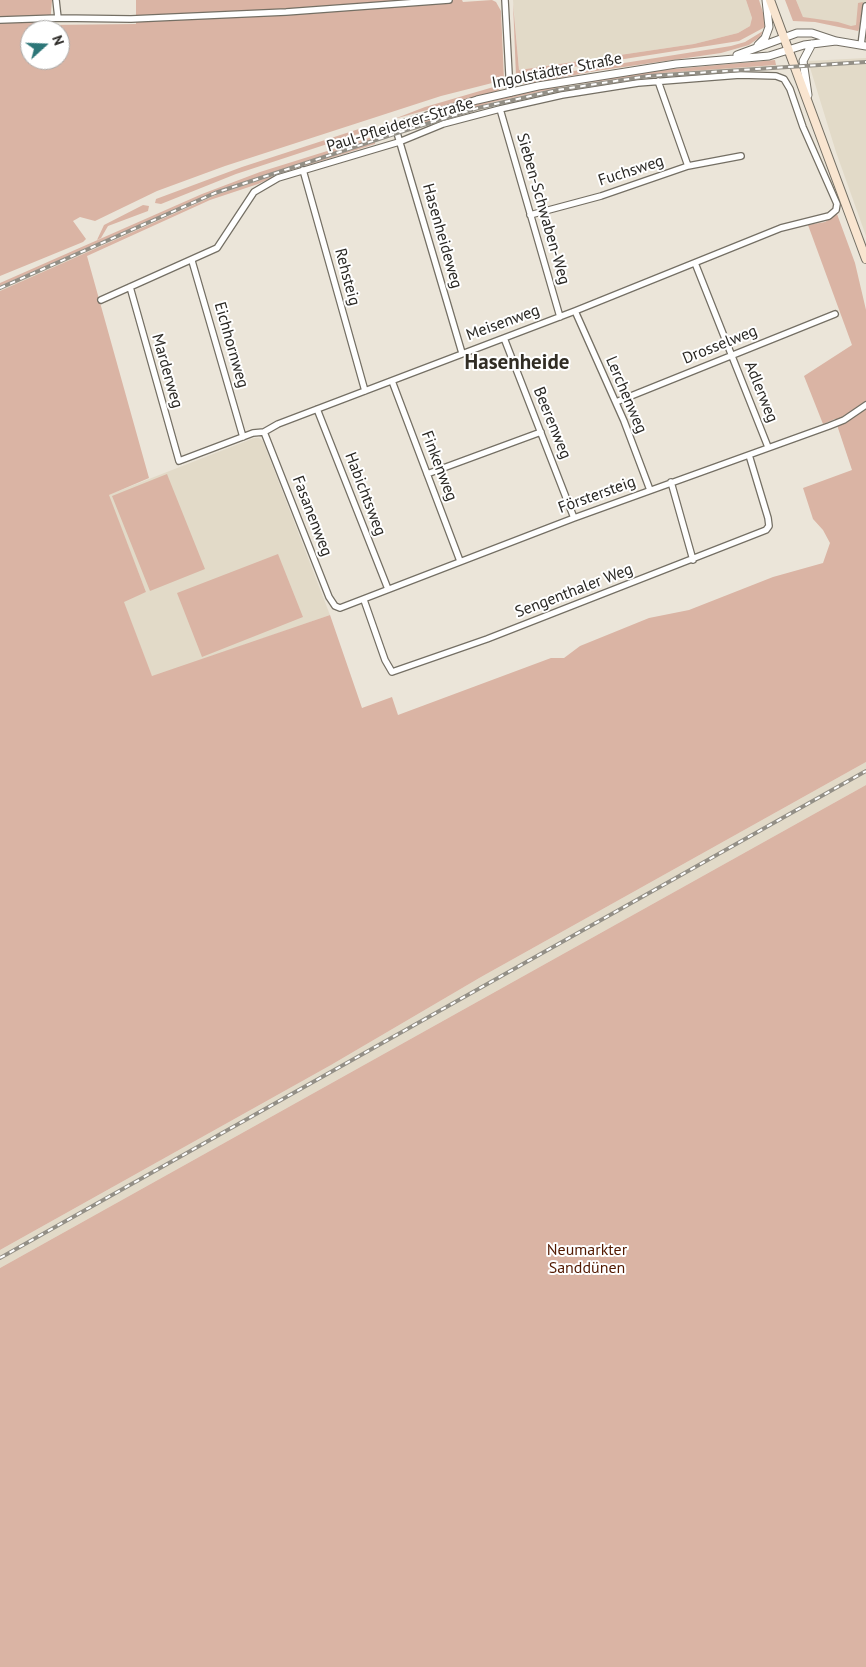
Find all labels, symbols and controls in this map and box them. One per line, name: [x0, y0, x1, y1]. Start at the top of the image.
north arrow: [20, 20, 70, 70]
text: N: [48, 33, 68, 48]
street label: Ingolstädter Straße: [490, 49, 624, 93]
street label: Paul-Pfleiderer-Straße: [324, 94, 476, 156]
street label: Sieben-Schwaben-Weg: [512, 131, 574, 287]
street label: Fuchsweg: [596, 151, 666, 191]
street label: Hasenheideweg: [418, 181, 466, 291]
street label: Rehsteig: [330, 246, 364, 308]
street label: Eichhornweg: [210, 300, 252, 390]
street label: Meisenweg: [464, 301, 542, 345]
street label: Drosselweg: [680, 321, 760, 369]
street label: Marderweg: [147, 332, 187, 410]
district label: Hasenheide: [465, 350, 569, 376]
street label: Lerchenweg: [601, 354, 651, 436]
street label: Adlerweg: [740, 359, 782, 425]
street label: Beerenweg: [529, 384, 575, 462]
street label: Finkenweg: [417, 428, 461, 504]
street label: Habichtsweg: [340, 450, 390, 538]
street label: Förstersteig: [556, 472, 638, 518]
street label: Fasanenweg: [288, 473, 336, 559]
street label: Sengenthaler Weg: [512, 560, 636, 622]
park label: Neumarkter Sanddünen: [547, 1240, 627, 1278]

